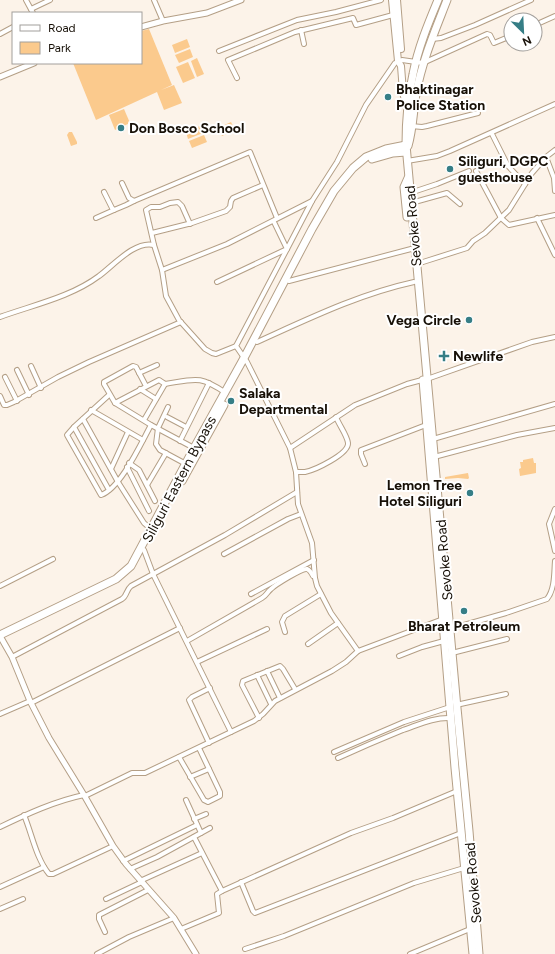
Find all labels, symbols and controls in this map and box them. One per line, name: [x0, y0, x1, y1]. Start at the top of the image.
legend: [12, 12, 142, 64]
north arrow: [503, 12, 543, 52]
text: Road: [48, 21, 76, 35]
text: N: [520, 33, 533, 48]
text: Park: [48, 41, 71, 55]
place label: Bhaktinagar Police Station: [396, 81, 485, 114]
marker: Bhaktinagar Police Station: [383, 92, 393, 102]
place label: Don Bosco School: [129, 120, 244, 137]
marker: Don Bosco School: [116, 123, 126, 133]
place label: Siliguri, DGPC guesthouse: [458, 153, 548, 186]
marker: Siliguri, DGPC guesthouse: [445, 164, 455, 174]
street label: Sevoke Road: [401, 185, 426, 267]
place label: Vega Circle: [387, 312, 461, 329]
marker: Vega Circle: [464, 315, 474, 325]
place label: Newlife: [453, 348, 503, 365]
marker: Newlife: [438, 350, 450, 362]
place label: Salaka Departmental: [239, 385, 328, 418]
marker: Salaka Departmental: [226, 396, 236, 406]
street label: Siliguri Eastern Bypass: [139, 413, 220, 545]
place label: Lemon Tree Hotel Siliguri: [379, 477, 462, 510]
marker: Lemon Tree Hotel Siliguri: [465, 488, 475, 498]
street label: Sevoke Road: [432, 519, 457, 601]
marker: Bharat Petroleum: [459, 606, 469, 616]
place label: Bharat Petroleum: [408, 618, 520, 635]
street label: Sevoke Road: [461, 842, 486, 924]

